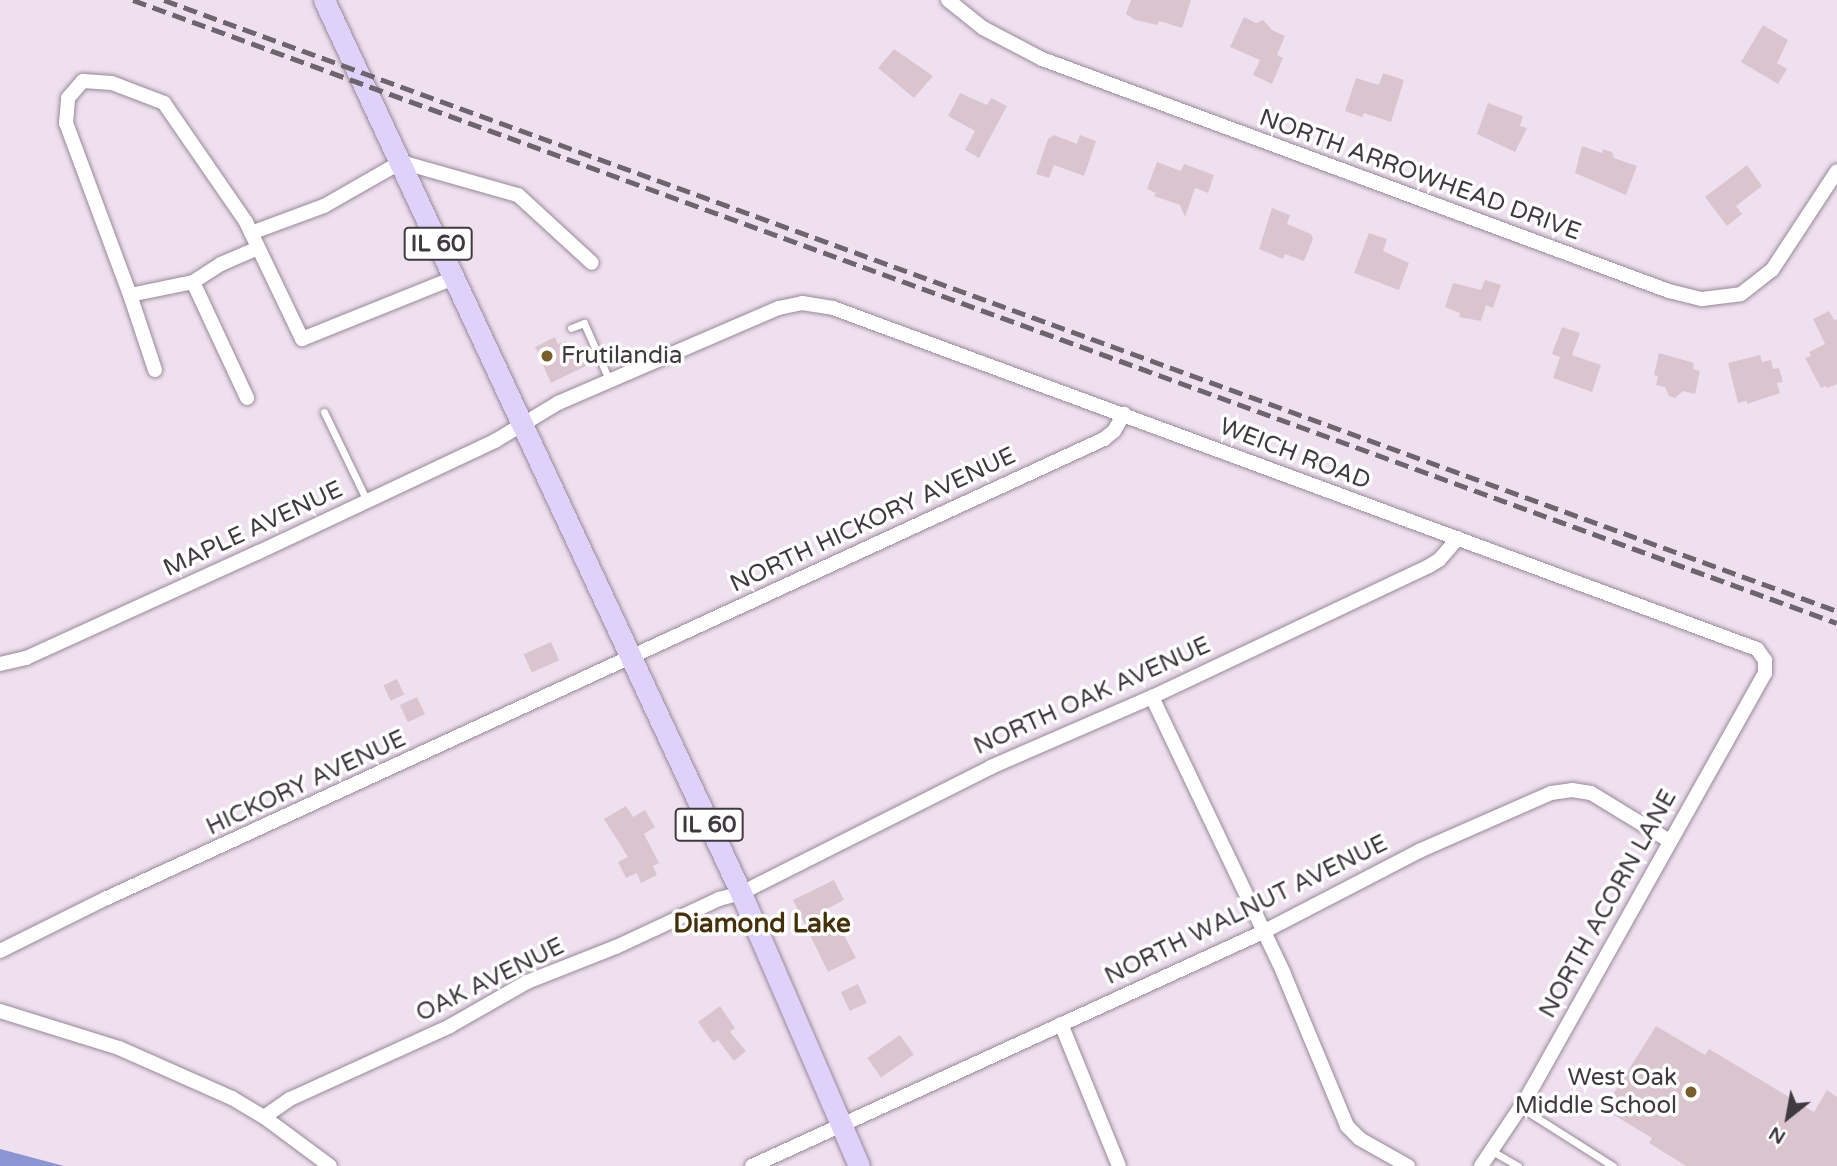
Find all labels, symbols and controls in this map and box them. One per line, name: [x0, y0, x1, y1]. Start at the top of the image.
street label: NORTH ARROWHEAD DRIVE: [1255, 103, 1585, 247]
road number: IL 60: [403, 224, 473, 264]
place label: Frutilandia: [561, 342, 683, 370]
marker: Frutilandia: [539, 348, 555, 364]
street label: WEICH ROAD: [1215, 412, 1375, 496]
street label: NORTH HICKORY AVENUE: [726, 441, 1020, 599]
street label: MAPLE AVENUE: [159, 475, 347, 583]
street label: NORTH OAK AVENUE: [969, 631, 1215, 761]
street label: HICKORY AVENUE: [202, 724, 410, 842]
street label: NORTH ACORN LANE: [1533, 785, 1683, 1023]
road number: IL 60: [674, 806, 744, 845]
street label: NORTH WALNUT AVENUE: [1100, 829, 1392, 991]
district label: Diamond Lake: [673, 908, 851, 940]
street label: OAK AVENUE: [411, 932, 569, 1028]
place label: West Oak Middle School: [1515, 1064, 1677, 1120]
north arrow: [1753, 1082, 1823, 1152]
marker: West Oak Middle School: [1683, 1084, 1699, 1100]
text: N: [1765, 1122, 1789, 1148]

